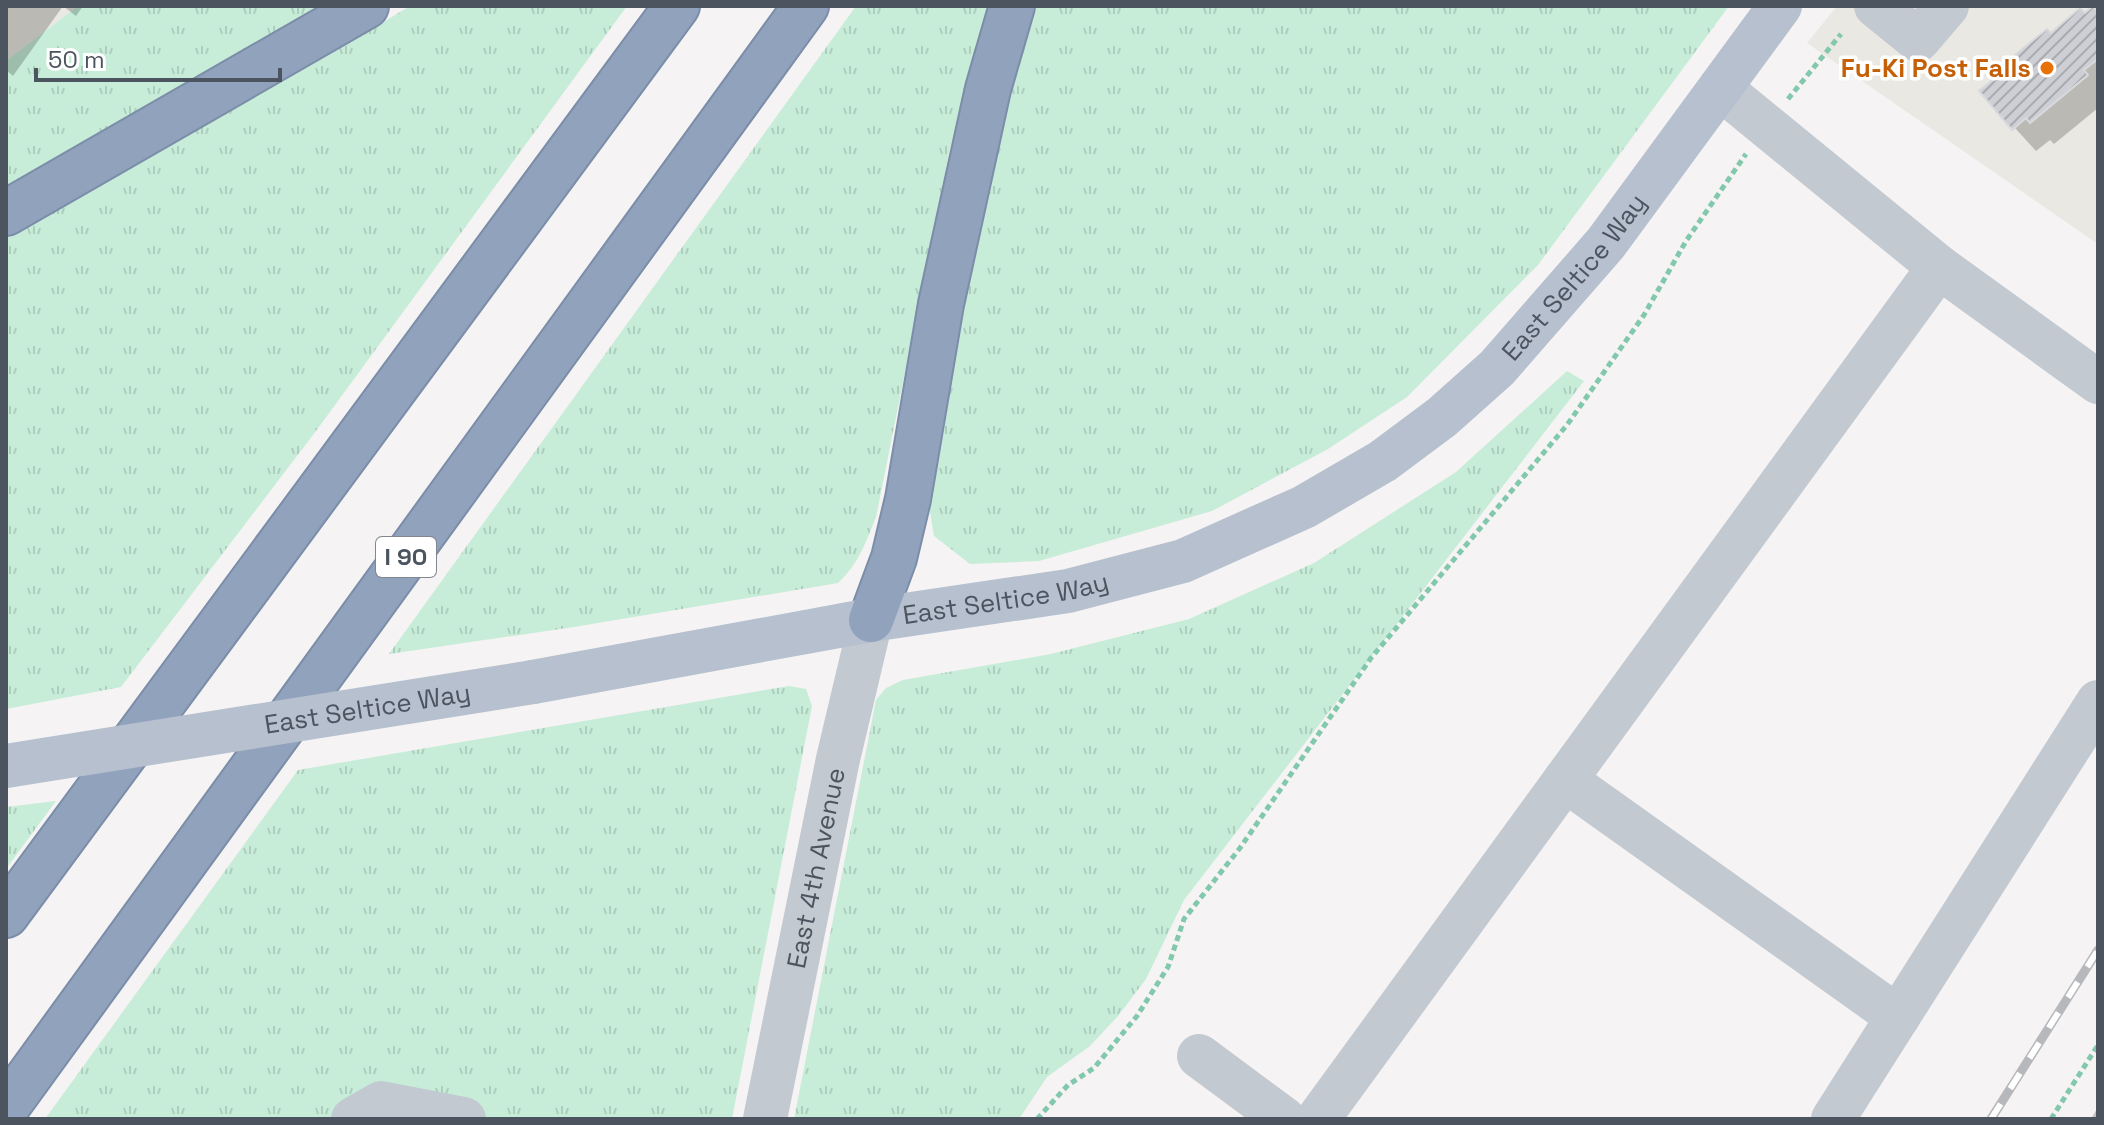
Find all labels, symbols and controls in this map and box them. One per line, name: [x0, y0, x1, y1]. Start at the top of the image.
scale bar: [36, 32, 280, 82]
text: 50 m: [48, 44, 105, 75]
place label: Fu-Ki Post Falls: [1841, 51, 2031, 85]
marker: Fu-Ki Post Falls: [2038, 59, 2056, 77]
street label: East Seltice Way: [1494, 187, 1654, 368]
road number: I 90: [376, 537, 436, 577]
street label: East Seltice Way: [900, 564, 1112, 632]
street label: East Seltice Way: [262, 675, 473, 742]
street label: East 4th Avenue: [779, 765, 853, 971]

